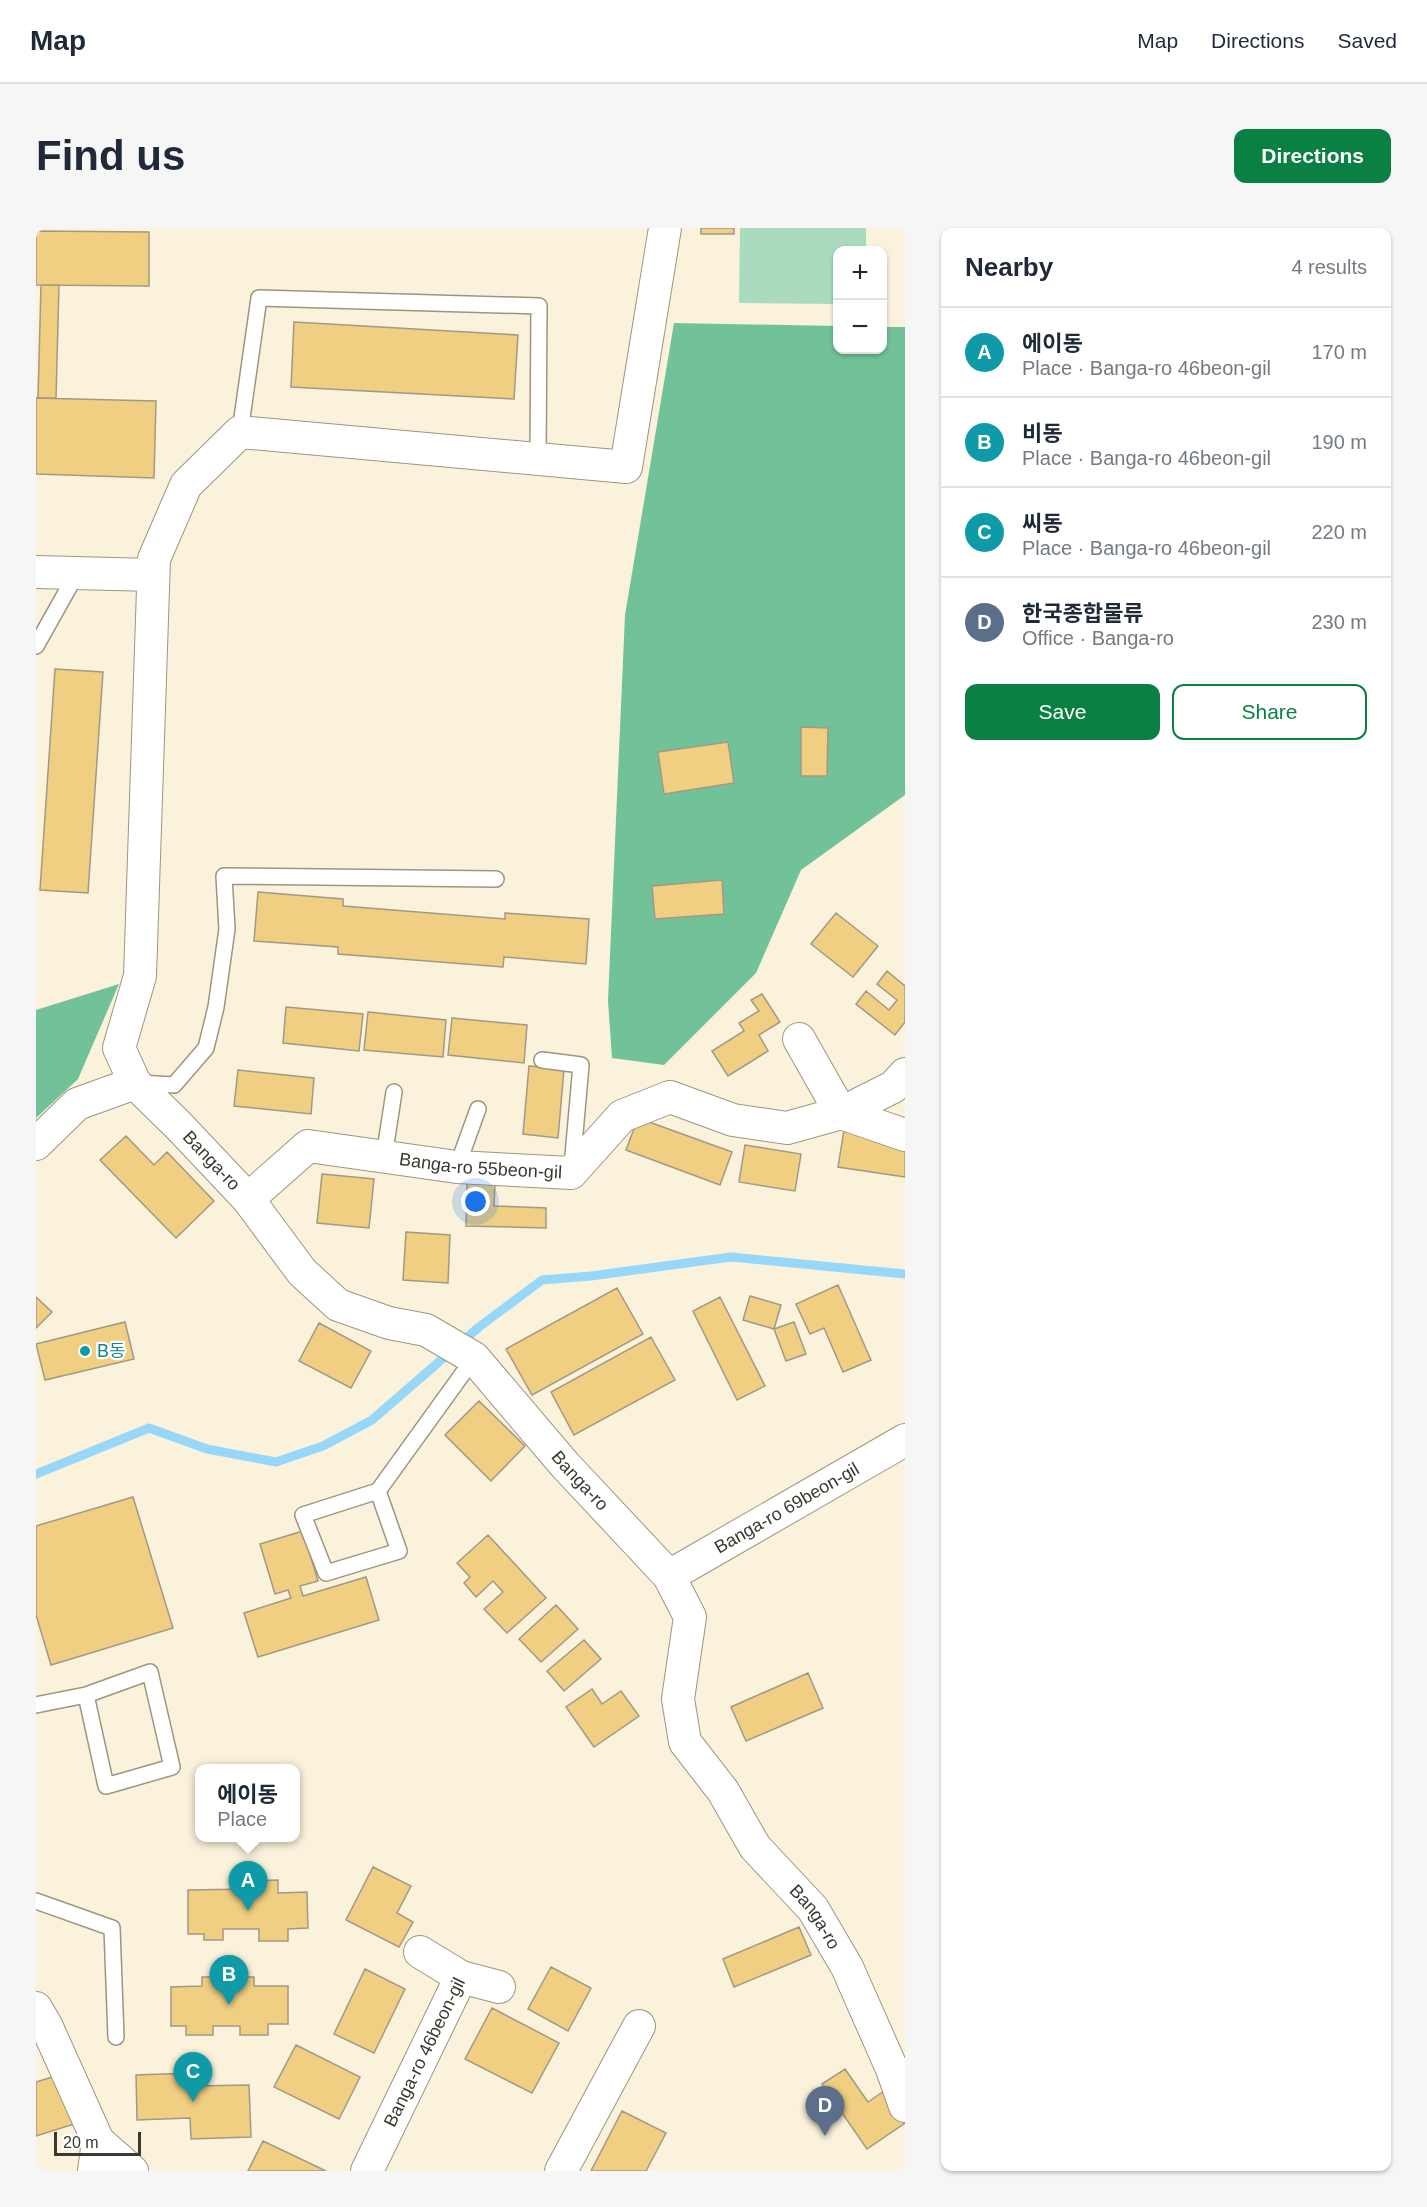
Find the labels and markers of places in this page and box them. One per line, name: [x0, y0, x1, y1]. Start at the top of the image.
place label: B동: [97, 1341, 126, 1361]
marker: B동: [78, 1344, 92, 1358]
pin: A: [228, 1862, 268, 1911]
pin: B: [210, 1956, 248, 2005]
pin: C: [174, 2052, 212, 2102]
pin: D: [806, 2086, 844, 2136]

